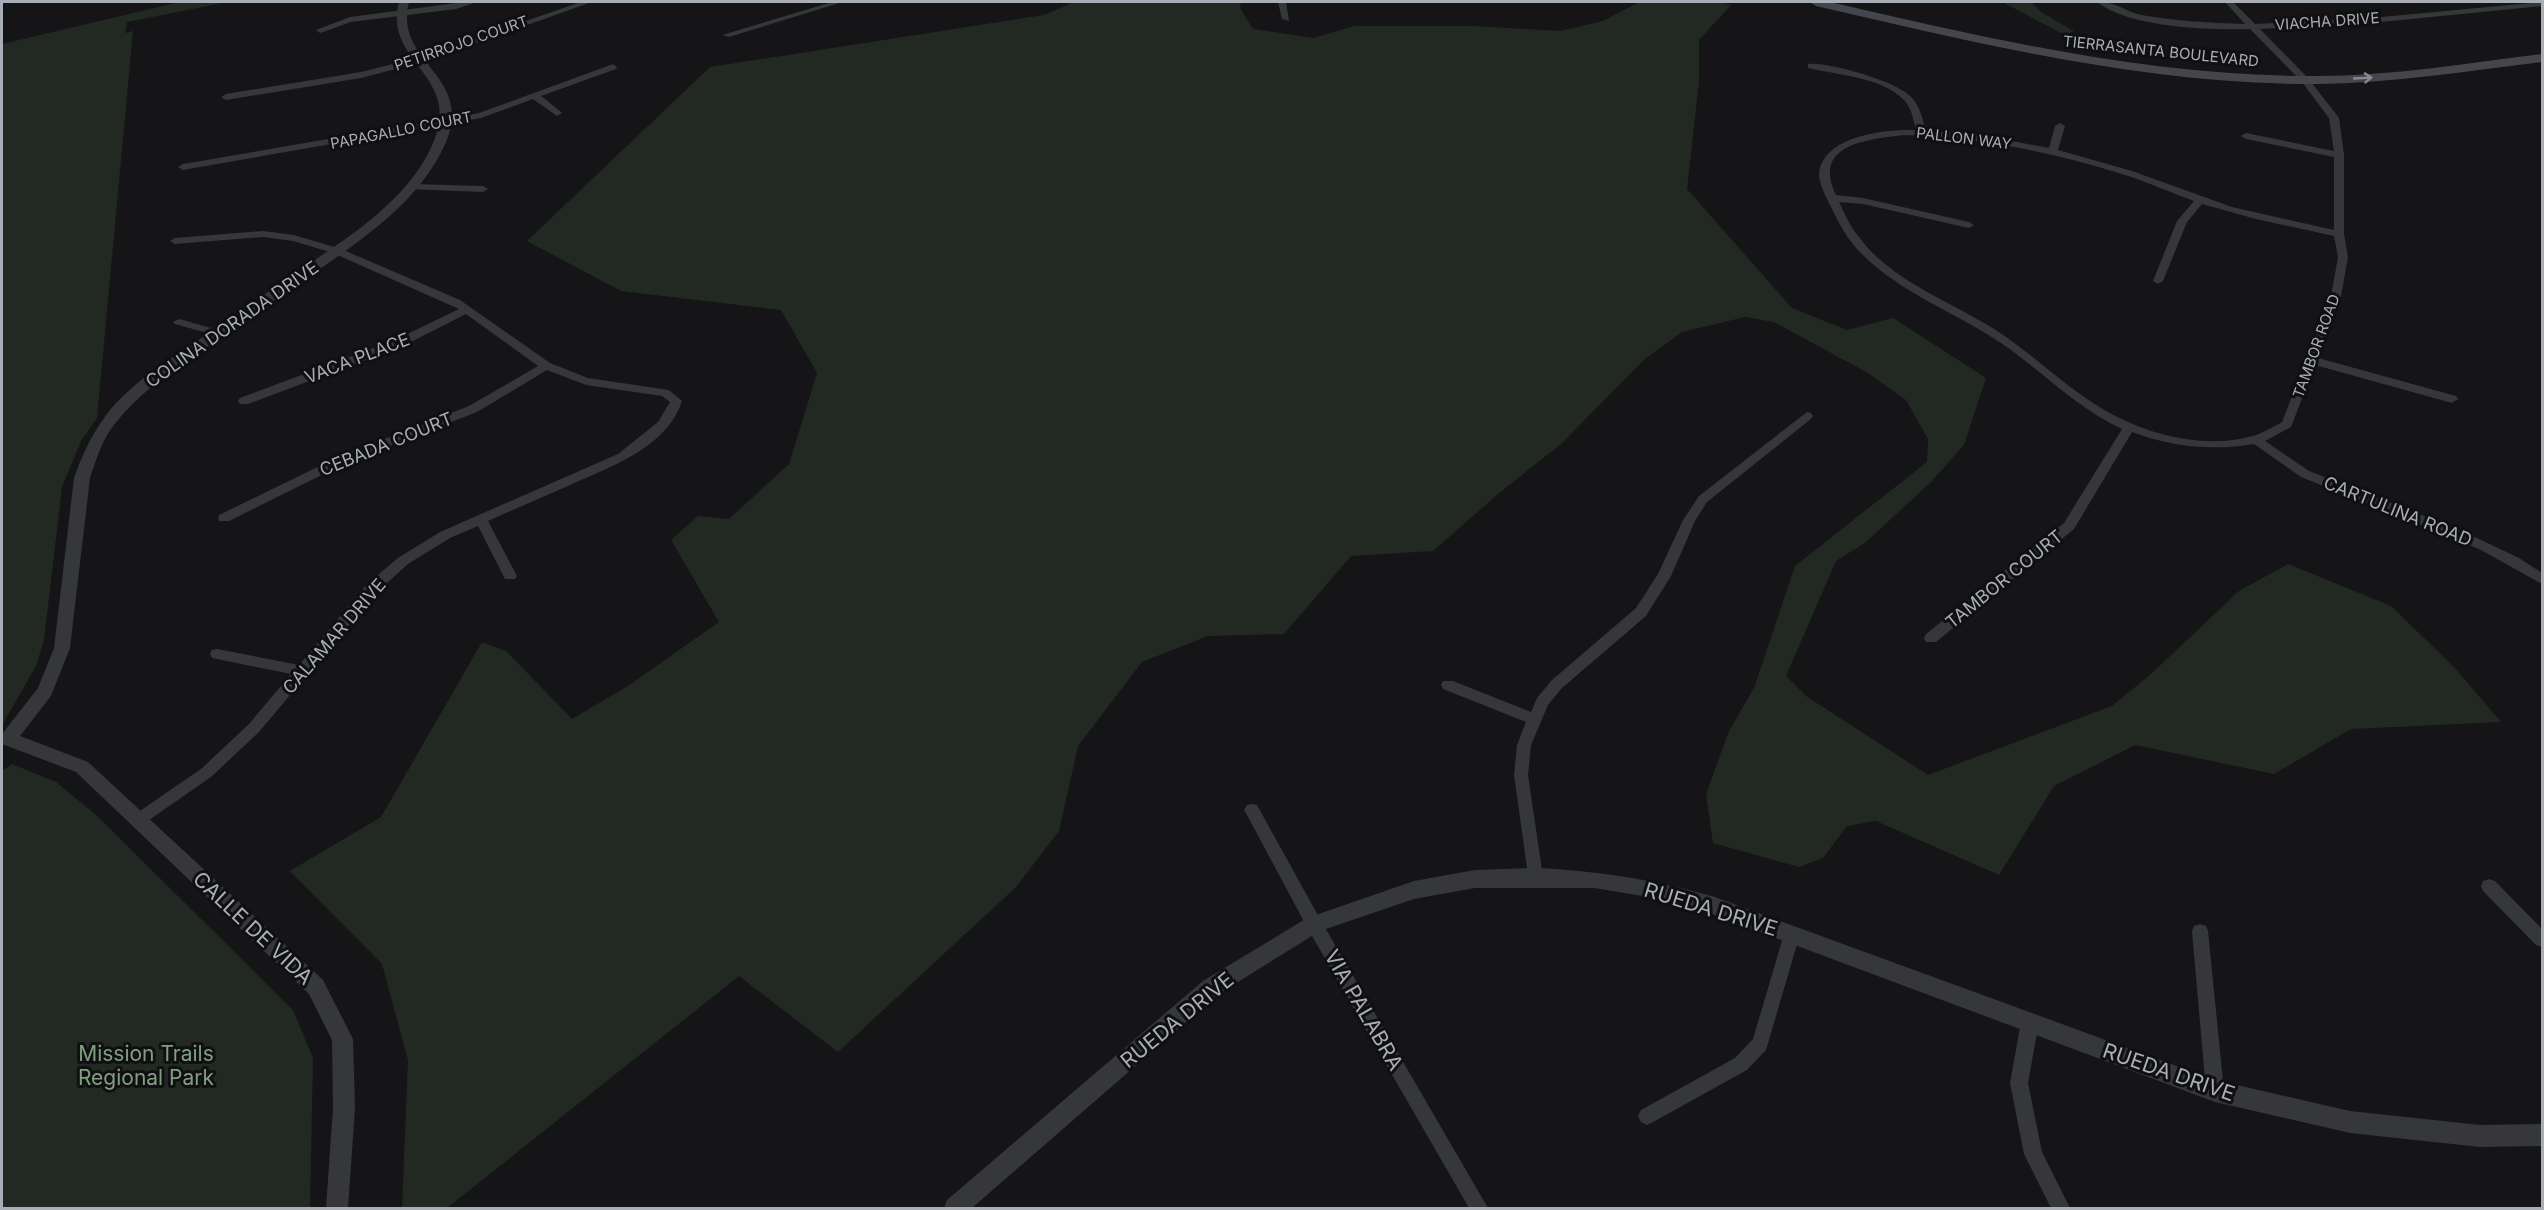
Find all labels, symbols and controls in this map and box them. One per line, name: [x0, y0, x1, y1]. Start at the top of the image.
street label: VIACHA DRIVE: [2274, 8, 2380, 34]
street label: PETIRROJO COURT: [392, 11, 530, 75]
street label: TIERRASANTA BOULEVARD: [2062, 31, 2260, 71]
one-way arrow: [2353, 72, 2373, 83]
street label: PAPAGALLO COURT: [329, 107, 473, 153]
street label: PALLON WAY: [1915, 123, 2013, 153]
street label: COLINA DORADA DRIVE: [142, 256, 322, 392]
street label: TAMBOR ROAD: [2288, 291, 2344, 401]
street label: VACA PLACE: [302, 328, 412, 388]
street label: CEBADA COURT: [316, 408, 456, 480]
street label: CARTULINA ROAD: [2321, 472, 2475, 550]
street label: TAMBOR COURT: [1941, 525, 2067, 633]
street label: CALAMAR DRIVE: [278, 574, 390, 698]
street label: CALLE DE VIDA: [188, 866, 318, 990]
street label: RUEDA DRIVE: [1641, 877, 1781, 941]
street label: VIA PALABRA: [1319, 945, 1409, 1075]
street label: RUEDA DRIVE: [1115, 967, 1239, 1073]
street label: RUEDA DRIVE: [2100, 1038, 2238, 1106]
park label: Mission Trails Regional Park: [78, 1041, 215, 1090]

